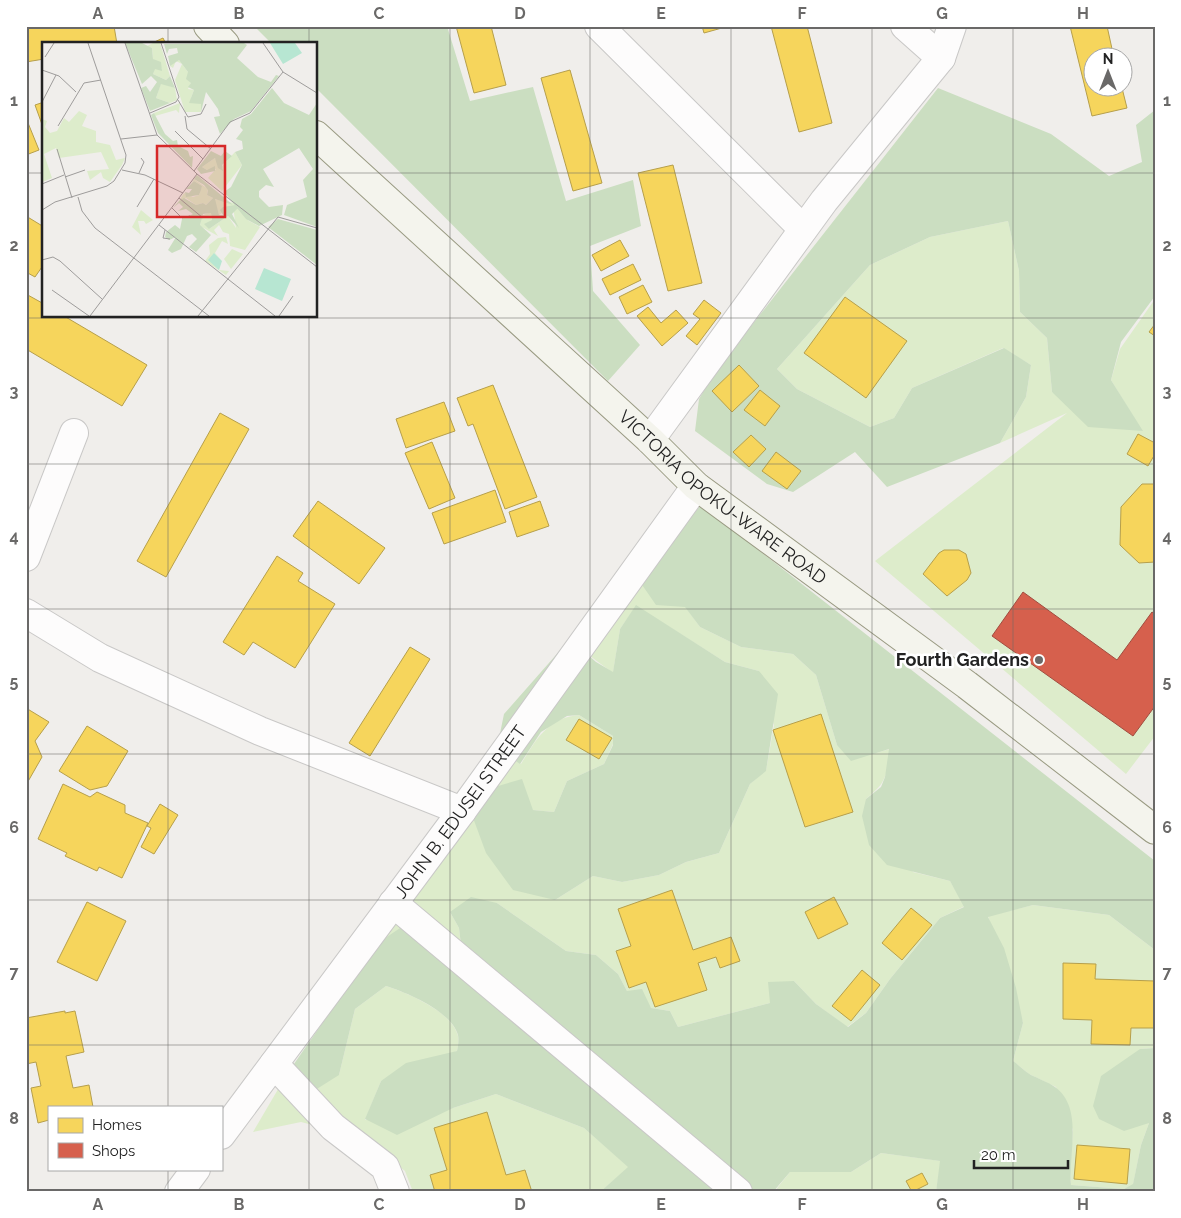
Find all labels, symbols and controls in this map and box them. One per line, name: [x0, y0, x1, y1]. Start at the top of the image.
text: A: [93, 4, 104, 23]
text: B: [234, 4, 245, 23]
text: C: [374, 4, 385, 23]
text: D: [514, 4, 526, 23]
text: E: [656, 4, 666, 23]
text: F: [797, 4, 807, 23]
text: G: [936, 4, 948, 23]
text: H: [1077, 4, 1089, 23]
inset map: [42, 42, 318, 318]
north arrow: [1084, 48, 1134, 98]
text: N: [1103, 51, 1113, 67]
text: 1: [10, 91, 18, 110]
text: 1: [1163, 91, 1171, 110]
text: 2: [9, 236, 19, 255]
text: 2: [1162, 236, 1172, 255]
text: 3: [10, 382, 19, 401]
text: 3: [1163, 382, 1172, 401]
street label: VICTORIA OPOKU-WARE ROAD: [615, 406, 831, 588]
text: 4: [9, 527, 19, 546]
text: 4: [1162, 527, 1172, 546]
place label: Fourth Gardens: [896, 649, 1029, 670]
marker: Fourth Gardens: [1033, 654, 1045, 666]
text: 5: [10, 672, 19, 691]
text: 5: [1163, 672, 1172, 691]
street label: JOHN B. EDUSEI STREET: [390, 721, 530, 902]
text: 6: [9, 818, 19, 837]
text: 6: [1162, 818, 1172, 837]
text: 7: [10, 963, 19, 982]
text: 7: [1163, 963, 1172, 982]
legend: [48, 1106, 222, 1170]
text: 8: [9, 1109, 19, 1128]
text: 8: [1162, 1109, 1172, 1128]
text: Homes: [92, 1116, 142, 1134]
scale bar: [974, 1138, 1067, 1170]
text: Shops: [92, 1142, 135, 1160]
text: 20 m: [981, 1146, 1016, 1164]
text: A: [93, 1195, 104, 1214]
text: B: [234, 1195, 245, 1214]
text: C: [374, 1195, 385, 1214]
text: D: [514, 1195, 526, 1214]
text: E: [656, 1195, 666, 1214]
text: F: [797, 1195, 807, 1214]
text: G: [936, 1195, 948, 1214]
text: H: [1077, 1195, 1089, 1214]

